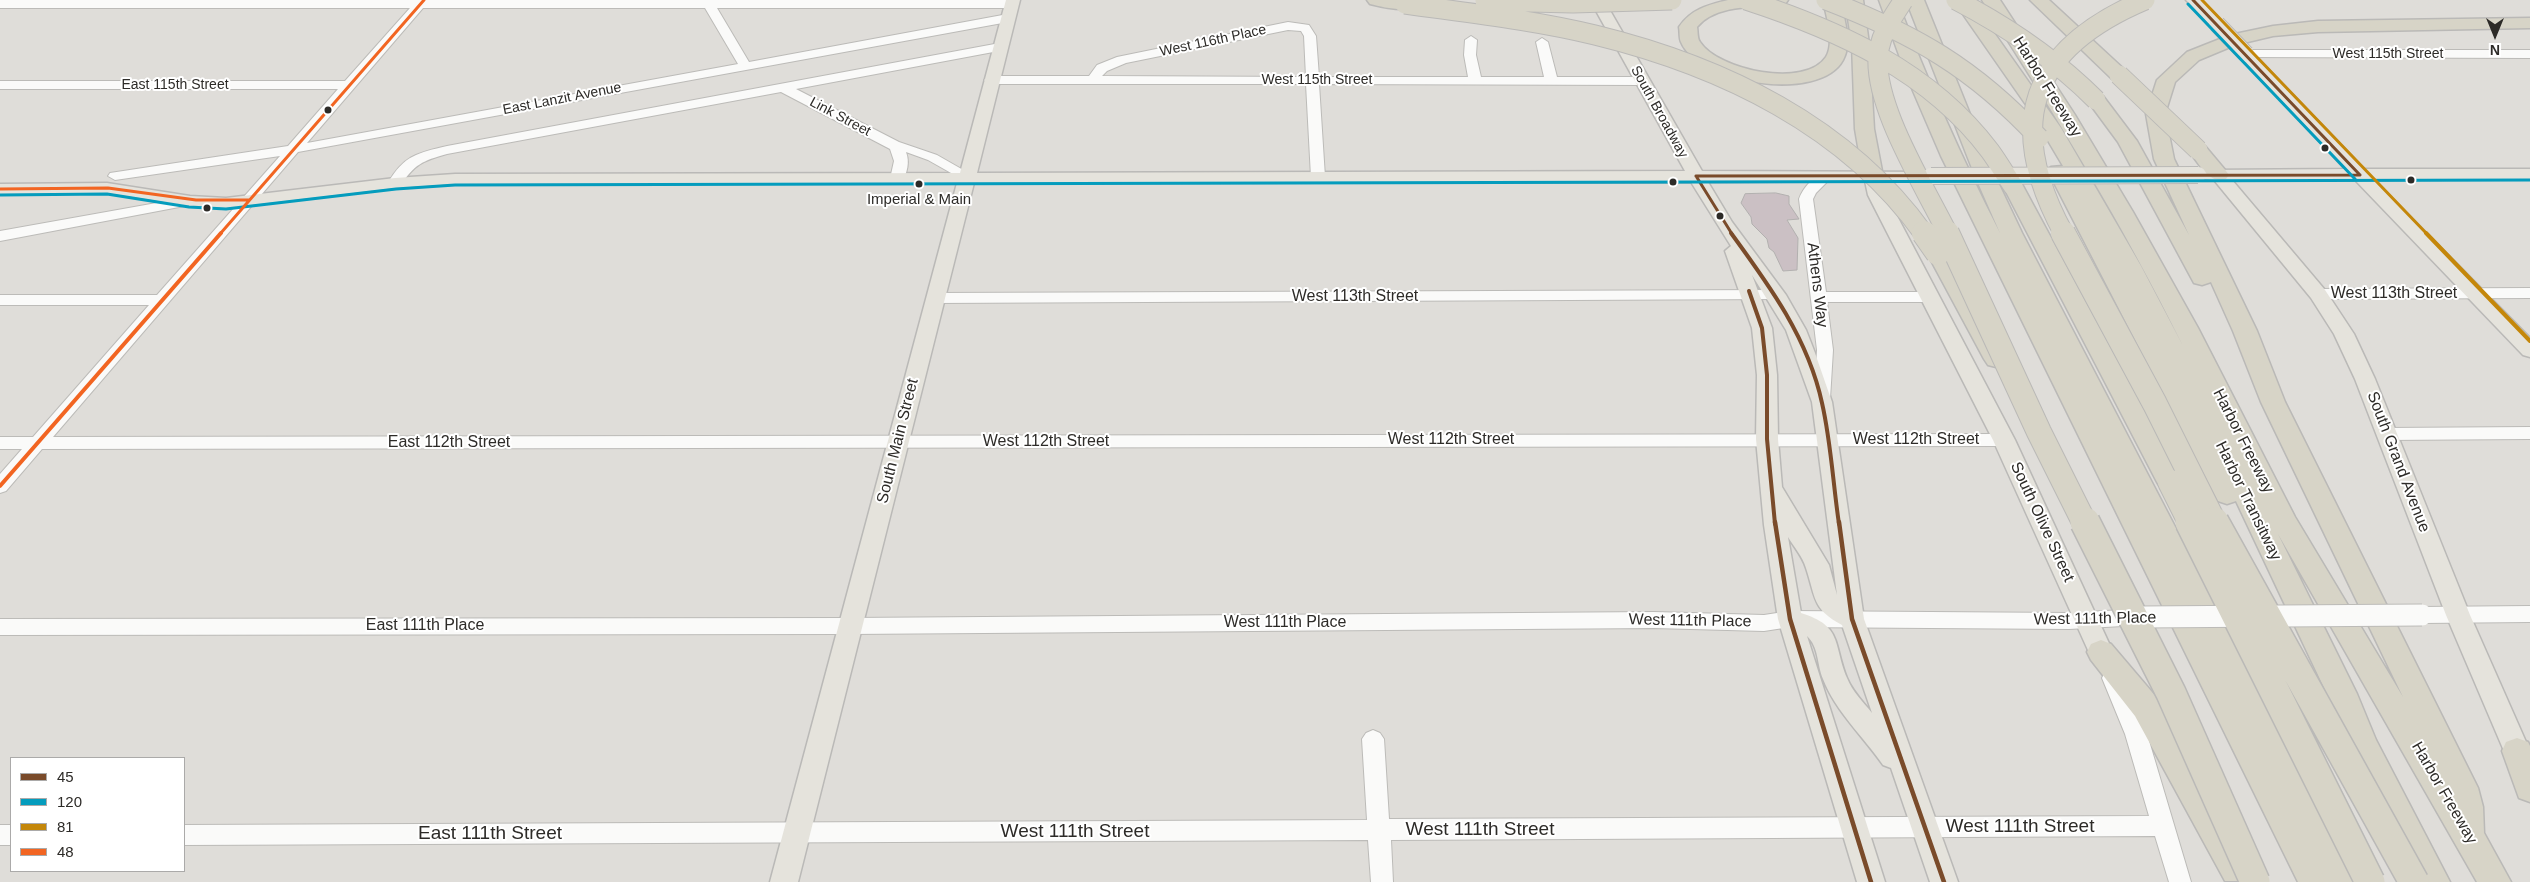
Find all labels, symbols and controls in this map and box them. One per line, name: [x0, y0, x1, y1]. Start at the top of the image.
north arrow: [2470, 10, 2520, 60]
street label: West 116th Place: [1158, 22, 1268, 60]
street label: Harbor Freeway: [2008, 33, 2086, 141]
text: N: [2490, 42, 2500, 58]
street label: West 115th Street: [2333, 46, 2443, 62]
street label: South Broadway: [1627, 63, 1691, 161]
street label: West 115th Street: [1262, 72, 1372, 88]
street label: East 115th Street: [121, 77, 229, 93]
street label: East Lanzit Avenue: [501, 79, 623, 119]
street label: Link Street: [807, 94, 873, 140]
unlabelled marker: [323, 105, 333, 115]
unlabelled marker: [2320, 143, 2330, 153]
unlabelled marker: [2406, 175, 2416, 185]
unlabelled marker: [1668, 177, 1678, 187]
marker: Imperial & Main: [914, 179, 924, 189]
place label: Imperial & Main: [867, 191, 971, 209]
unlabelled marker: [202, 203, 212, 213]
unlabelled marker: [1715, 211, 1725, 221]
street label: Athens Way: [1802, 241, 1832, 329]
street label: West 113th Street: [2331, 284, 2457, 304]
street label: West 113th Street: [1292, 287, 1418, 307]
street label: South Main Street: [873, 377, 923, 505]
street label: Harbor Freeway: [2208, 386, 2278, 496]
street label: South Grand Avenue: [2362, 389, 2434, 535]
street label: West 112th Street: [1388, 430, 1514, 450]
street label: West 112th Street: [1853, 430, 1979, 450]
street label: West 112th Street: [983, 432, 1109, 452]
street label: East 112th Street: [388, 433, 510, 453]
street label: Harbor Transitway: [2211, 438, 2285, 564]
street label: South Olive Street: [2006, 459, 2078, 585]
street label: West 111th Place: [2033, 608, 2157, 630]
street label: West 111th Place: [1628, 610, 1752, 632]
street label: West 111th Place: [1224, 613, 1346, 633]
street label: East 111th Place: [366, 616, 484, 636]
street label: Harbor Freeway: [2407, 739, 2481, 847]
legend: [10, 757, 185, 872]
text: 45: [57, 768, 74, 785]
text: 120: [57, 793, 82, 810]
street label: West 111th Street: [1946, 816, 2094, 838]
text: 81: [57, 818, 74, 835]
street label: West 111th Street: [1406, 819, 1554, 841]
street label: West 111th Street: [1001, 821, 1149, 843]
street label: East 111th Street: [418, 823, 562, 845]
text: 48: [57, 843, 74, 860]

